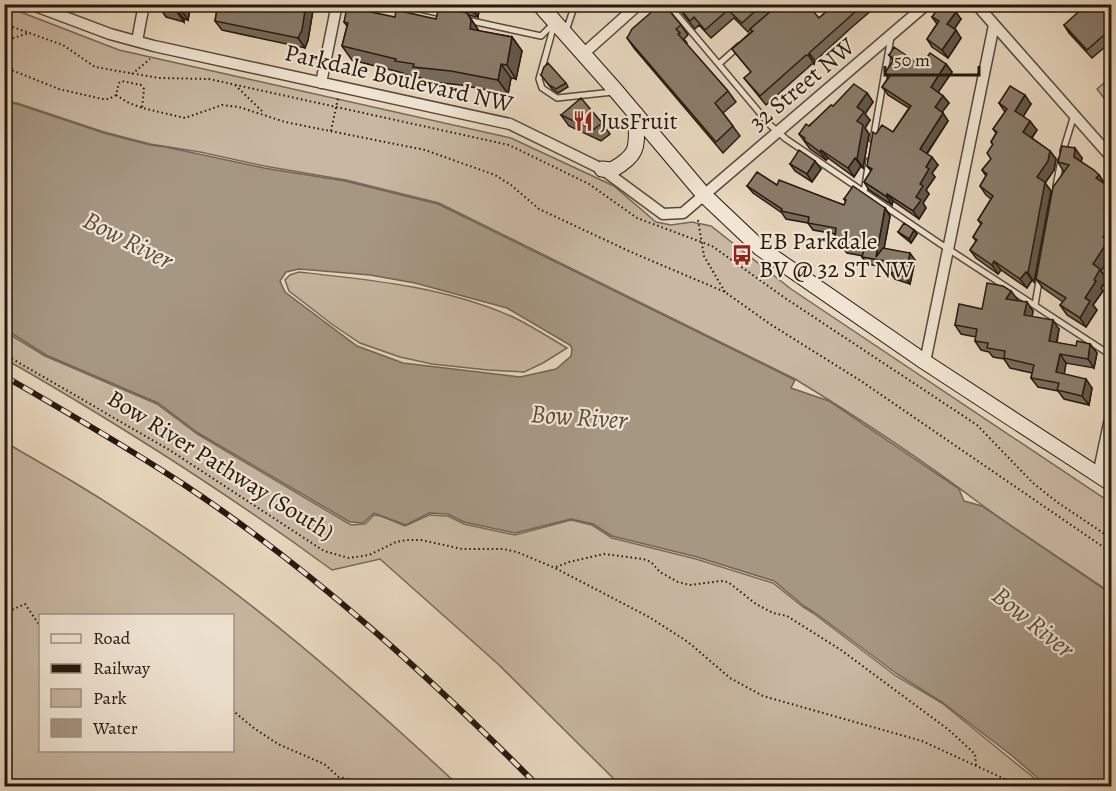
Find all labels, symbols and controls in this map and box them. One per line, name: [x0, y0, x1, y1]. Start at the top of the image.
street label: 32 Street NW: [742, 30, 862, 138]
street label: Parkdale Boulevard NW: [282, 36, 517, 120]
scale bar: [885, 39, 980, 77]
text: 50 m: [894, 48, 930, 72]
place label: JusFruit: [600, 105, 678, 137]
restaurant icon: JusFruit: [571, 109, 595, 133]
water label: Bow River: [77, 202, 180, 278]
place label: EB Parkdale BV @ 32 ST NW: [759, 225, 914, 285]
bus stop icon: EB Parkdale BV @ 32 ST NW: [730, 243, 754, 267]
street label: Bow River Pathway (South): [102, 382, 340, 548]
water label: Bow River: [530, 396, 629, 438]
water label: Bow River: [984, 578, 1082, 667]
legend: [39, 614, 234, 752]
text: Road: [93, 626, 131, 650]
text: Railway: [93, 656, 151, 680]
text: Park: [93, 686, 127, 710]
text: Water: [92, 716, 138, 740]

